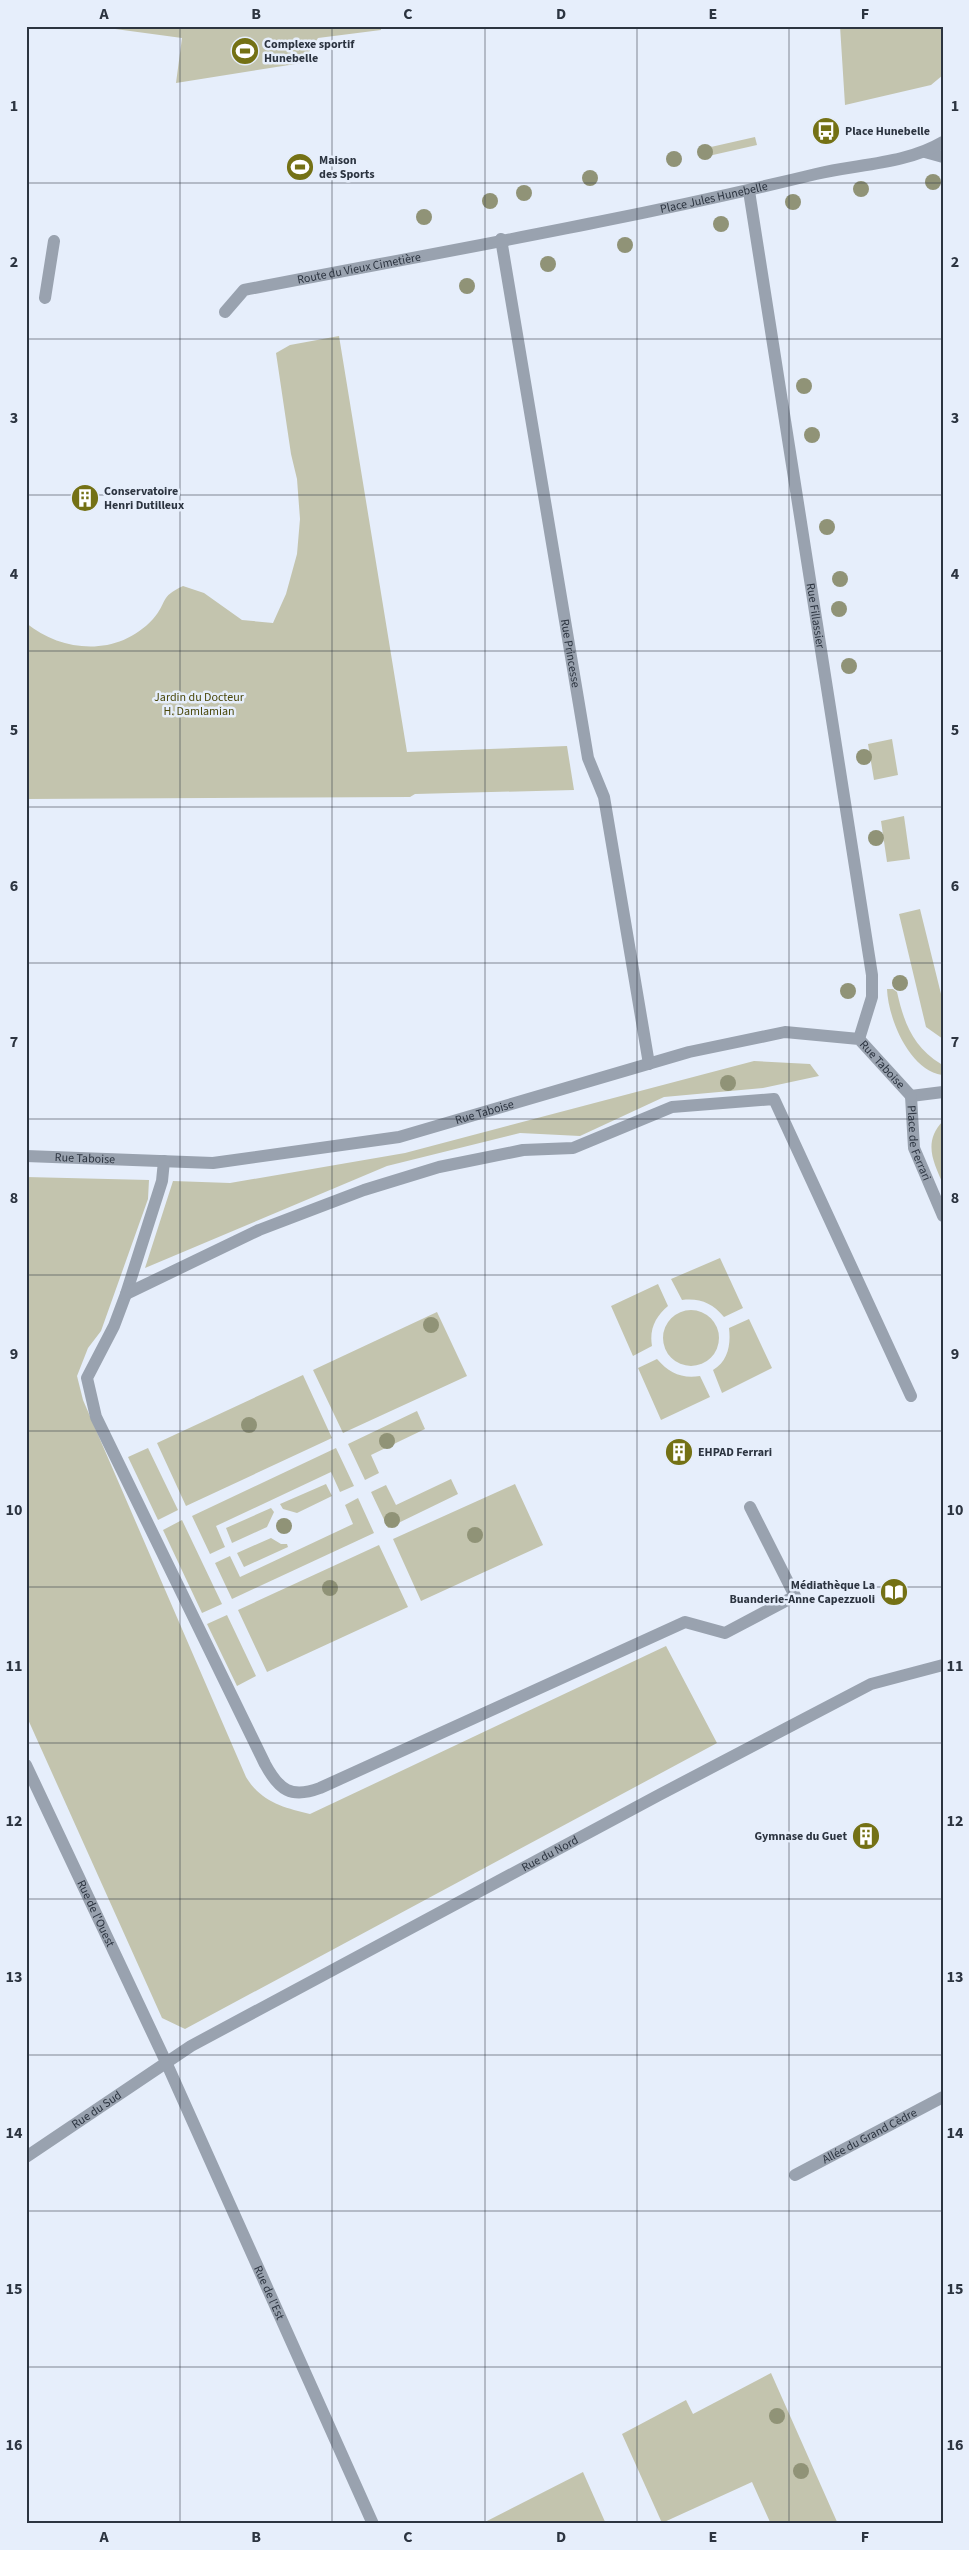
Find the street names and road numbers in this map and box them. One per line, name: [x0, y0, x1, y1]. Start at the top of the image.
street label: Place Jules Hunebelle: [658, 177, 769, 218]
street label: Route du Vieux Cimetière: [296, 248, 422, 288]
street label: Rue Fillassier: [802, 582, 829, 651]
street label: Rue Princesse: [556, 618, 585, 689]
street label: Rue Taboise: [856, 1036, 909, 1093]
street label: Rue Taboise: [453, 1095, 516, 1129]
street label: Place de Ferrari: [903, 1105, 935, 1183]
street label: Rue Taboise: [54, 1149, 116, 1168]
street label: Rue du Nord: [518, 1831, 581, 1876]
street label: Rue de l'Ouest: [73, 1877, 119, 1950]
street label: Rue du Sud: [68, 2087, 125, 2133]
street label: Allée du Grand Cèdre: [819, 2104, 920, 2168]
street label: Rue de l'Est: [250, 2263, 289, 2323]

